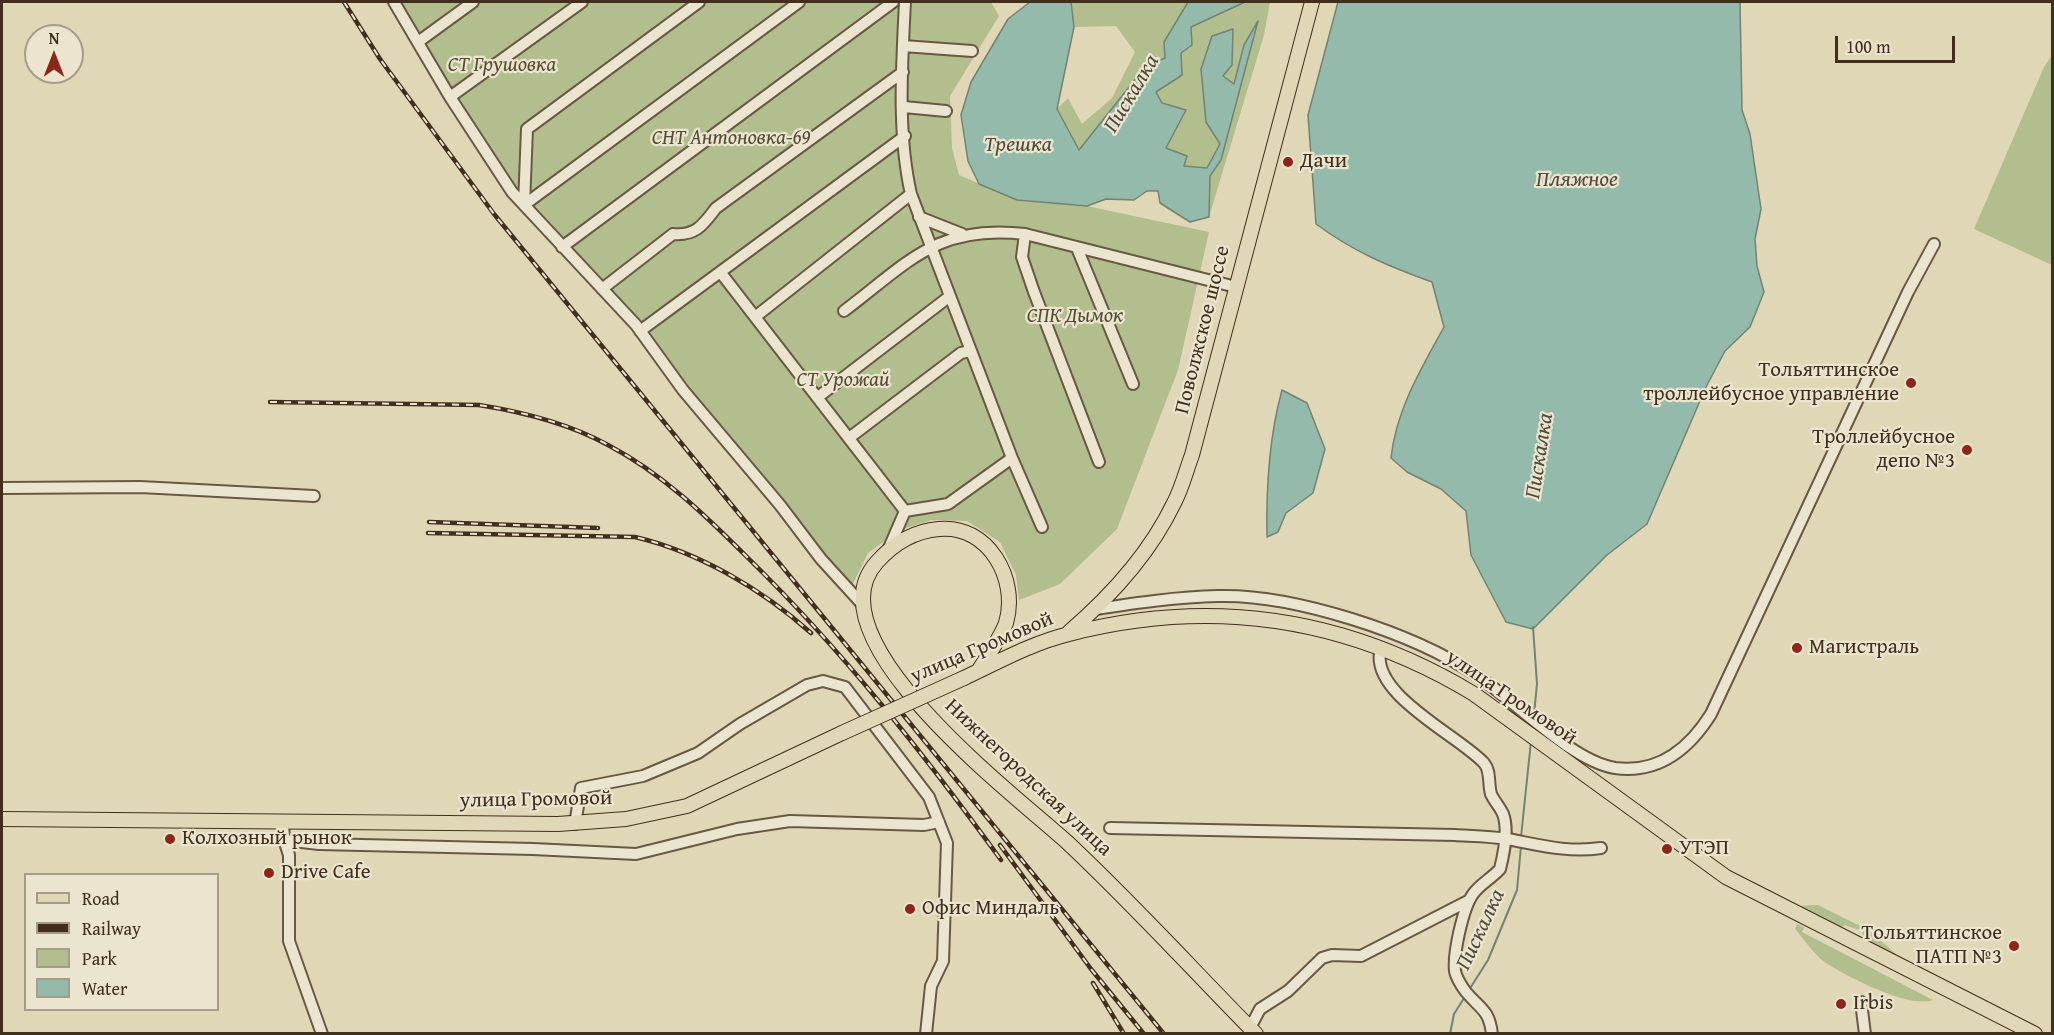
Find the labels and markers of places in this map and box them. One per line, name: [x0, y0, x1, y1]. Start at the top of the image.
place label: Дачи: [1300, 149, 1347, 175]
marker: Дачи: [1281, 155, 1295, 169]
place label: Тольяттинское троллейбусное управление: [1643, 358, 1899, 408]
marker: Тольяттинское троллейбусное управление: [1904, 376, 1918, 390]
place label: Троллейбусное депо №3: [1812, 425, 1955, 475]
marker: Троллейбусное депо №3: [1960, 443, 1974, 457]
place label: Магистраль: [1809, 635, 1919, 661]
marker: Магистраль: [1790, 641, 1804, 655]
place label: Колхозный рынок: [182, 826, 352, 852]
marker: Колхозный рынок: [163, 832, 177, 846]
place label: УТЭП: [1679, 836, 1729, 862]
marker: УТЭП: [1660, 842, 1674, 856]
place label: Drive Cafe: [281, 860, 371, 886]
marker: Drive Cafe: [262, 866, 276, 880]
place label: Офис Миндаль: [922, 896, 1059, 922]
marker: Офис Миндаль: [903, 902, 917, 916]
place label: Тольяттинское ПАТП №3: [1862, 921, 2002, 971]
marker: Тольяттинское ПАТП №3: [2007, 939, 2021, 953]
place label: Irbis: [1853, 991, 1893, 1017]
marker: Irbis: [1834, 997, 1848, 1011]

